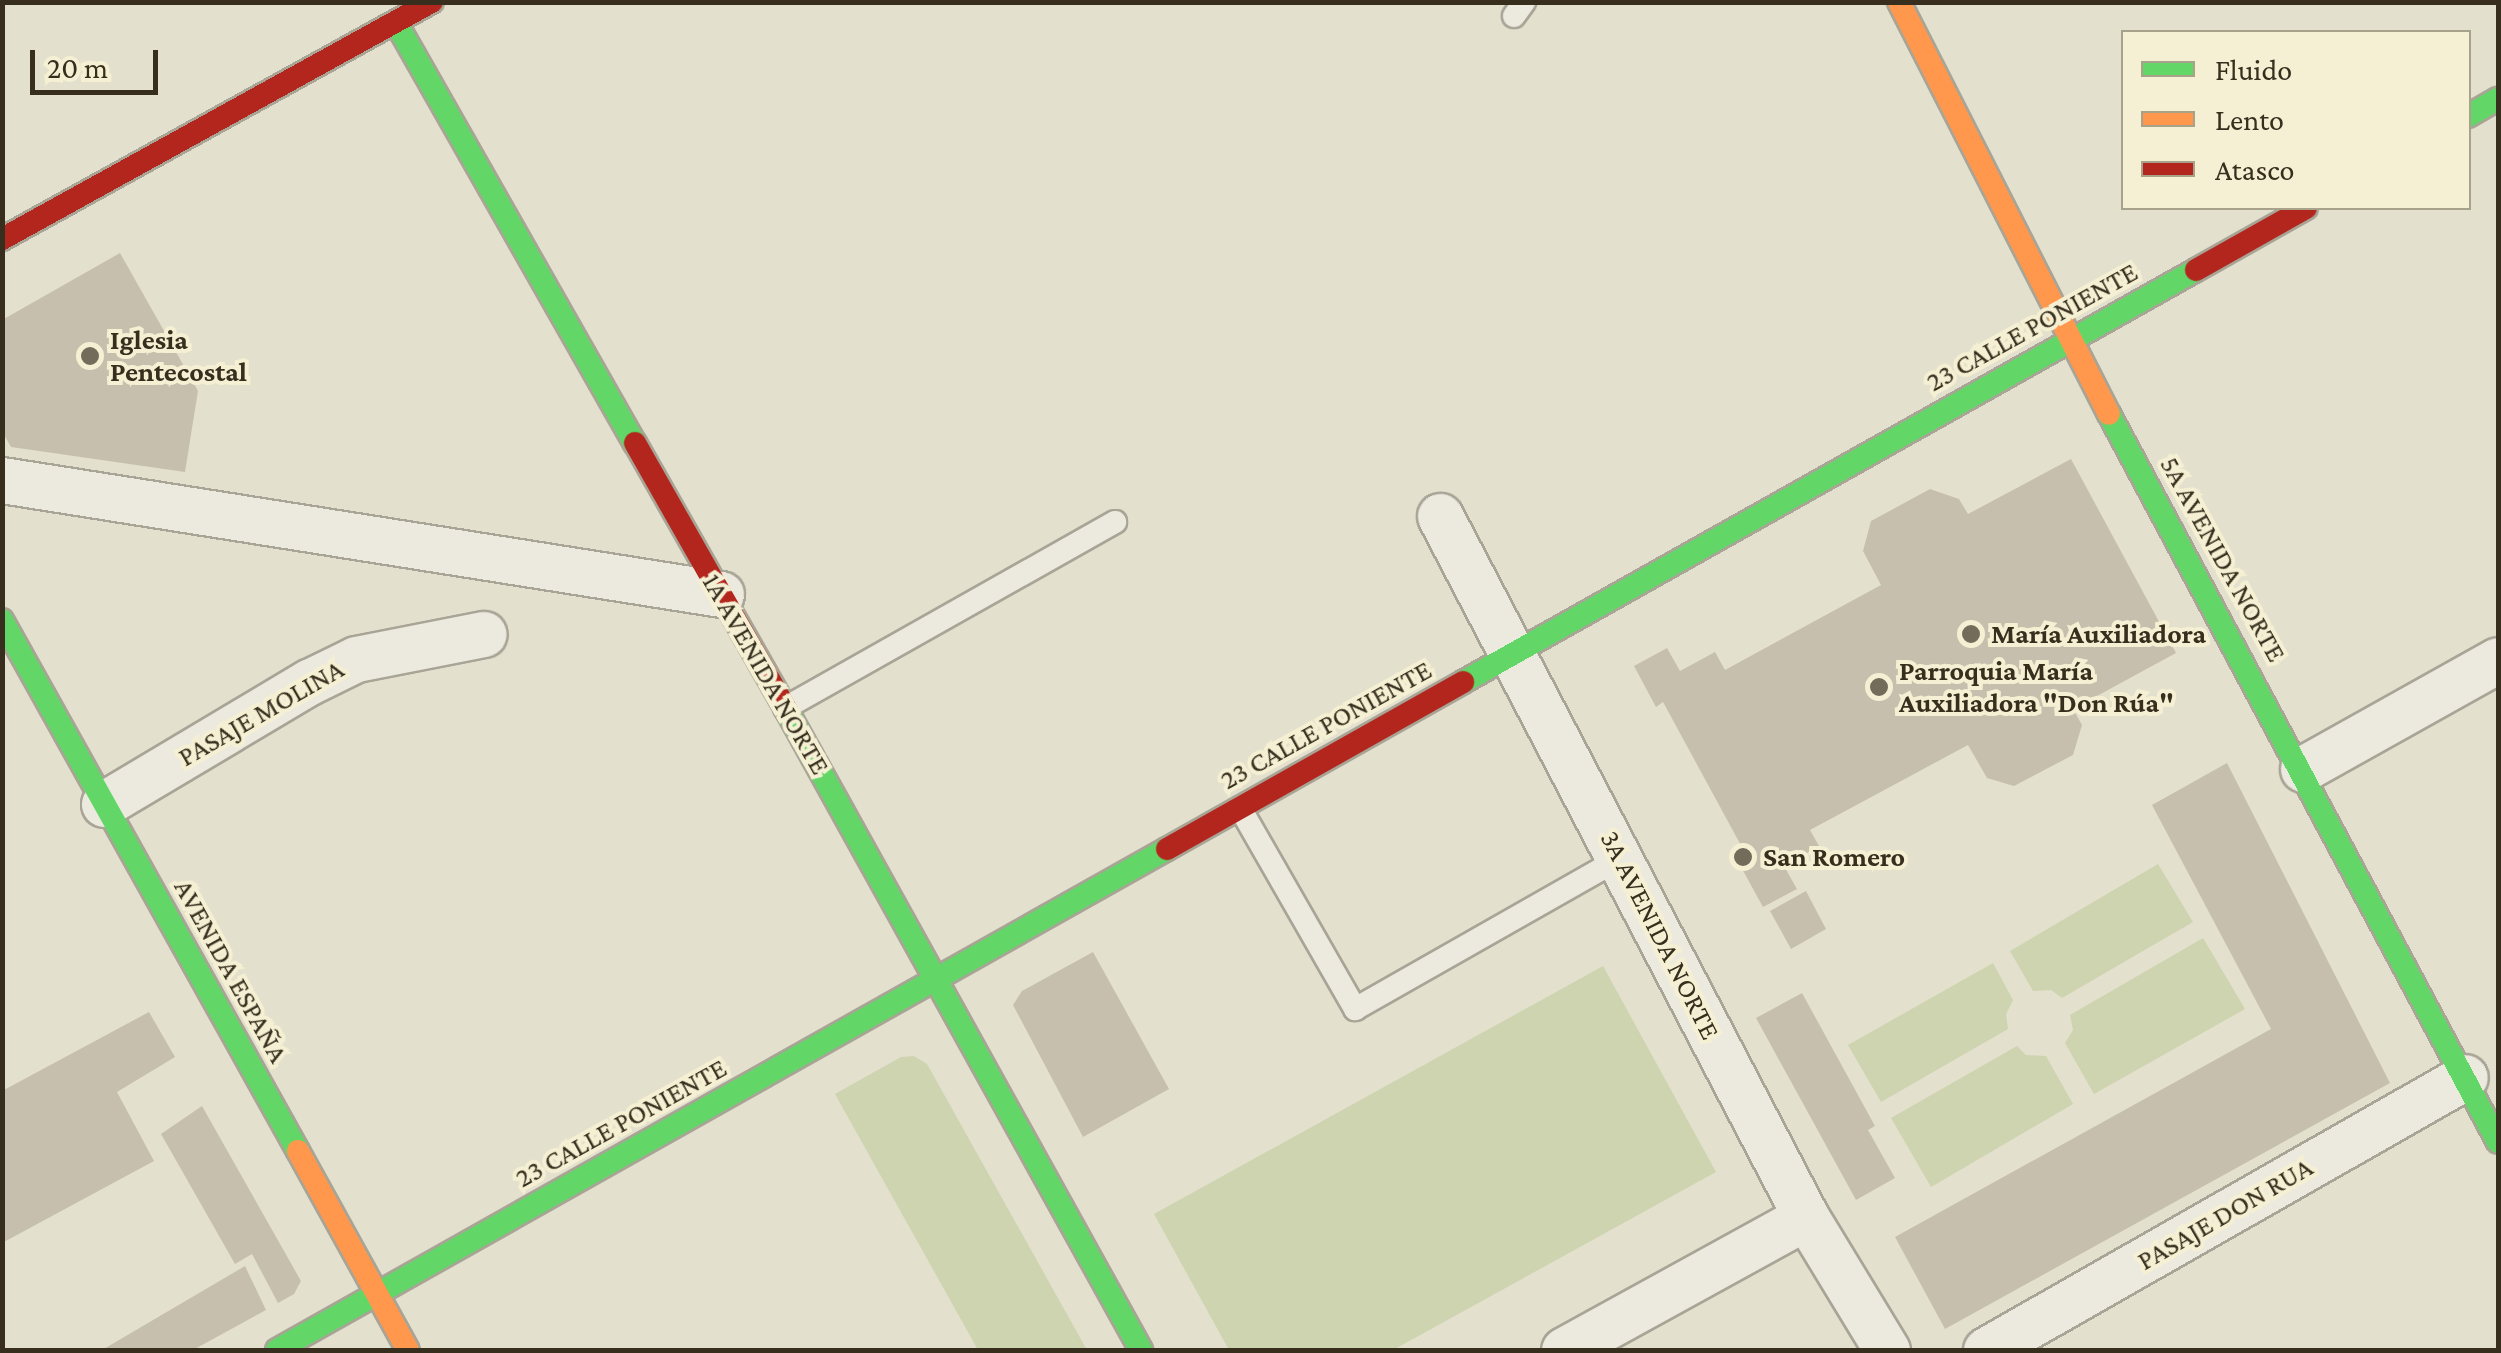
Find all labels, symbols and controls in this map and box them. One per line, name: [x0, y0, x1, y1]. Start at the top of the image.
scale bar: [35, 30, 162, 92]
legend: [2121, 30, 2471, 210]
text: 20 m: [47, 51, 108, 84]
text: Fluido: [2215, 53, 2292, 86]
text: Lento: [2215, 103, 2284, 136]
text: Atasco: [2215, 153, 2294, 186]
street label: 23 CALLE PONIENTE: [1921, 255, 2143, 399]
place label: Iglesia Pentecostal: [110, 323, 247, 389]
marker: Iglesia Pentecostal: [79, 345, 101, 367]
street label: 5A AVENIDA NORTE: [2153, 450, 2293, 668]
street label: 1A AVENIDA NORTE: [695, 568, 837, 780]
place label: María Auxiliadora: [1991, 617, 2206, 651]
marker: María Auxiliadora: [1960, 623, 1982, 645]
street label: PASAJE MOLINA: [172, 652, 350, 774]
street label: 23 CALLE PONIENTE: [1215, 653, 1437, 797]
place label: Parroquia María Auxiliadora "Don Rúa": [1899, 654, 2174, 720]
marker: Parroquia María Auxiliadora "Don Rúa": [1868, 676, 1890, 698]
street label: 3A AVENIDA NORTE: [1593, 825, 1727, 1045]
place label: San Romero: [1763, 840, 1905, 874]
marker: San Romero: [1732, 846, 1754, 868]
street label: AVENIDA ESPAÑA: [167, 873, 295, 1069]
street label: 23 CALLE PONIENTE: [510, 1051, 732, 1195]
street label: PASAJE DON RUA: [2131, 1150, 2319, 1278]

